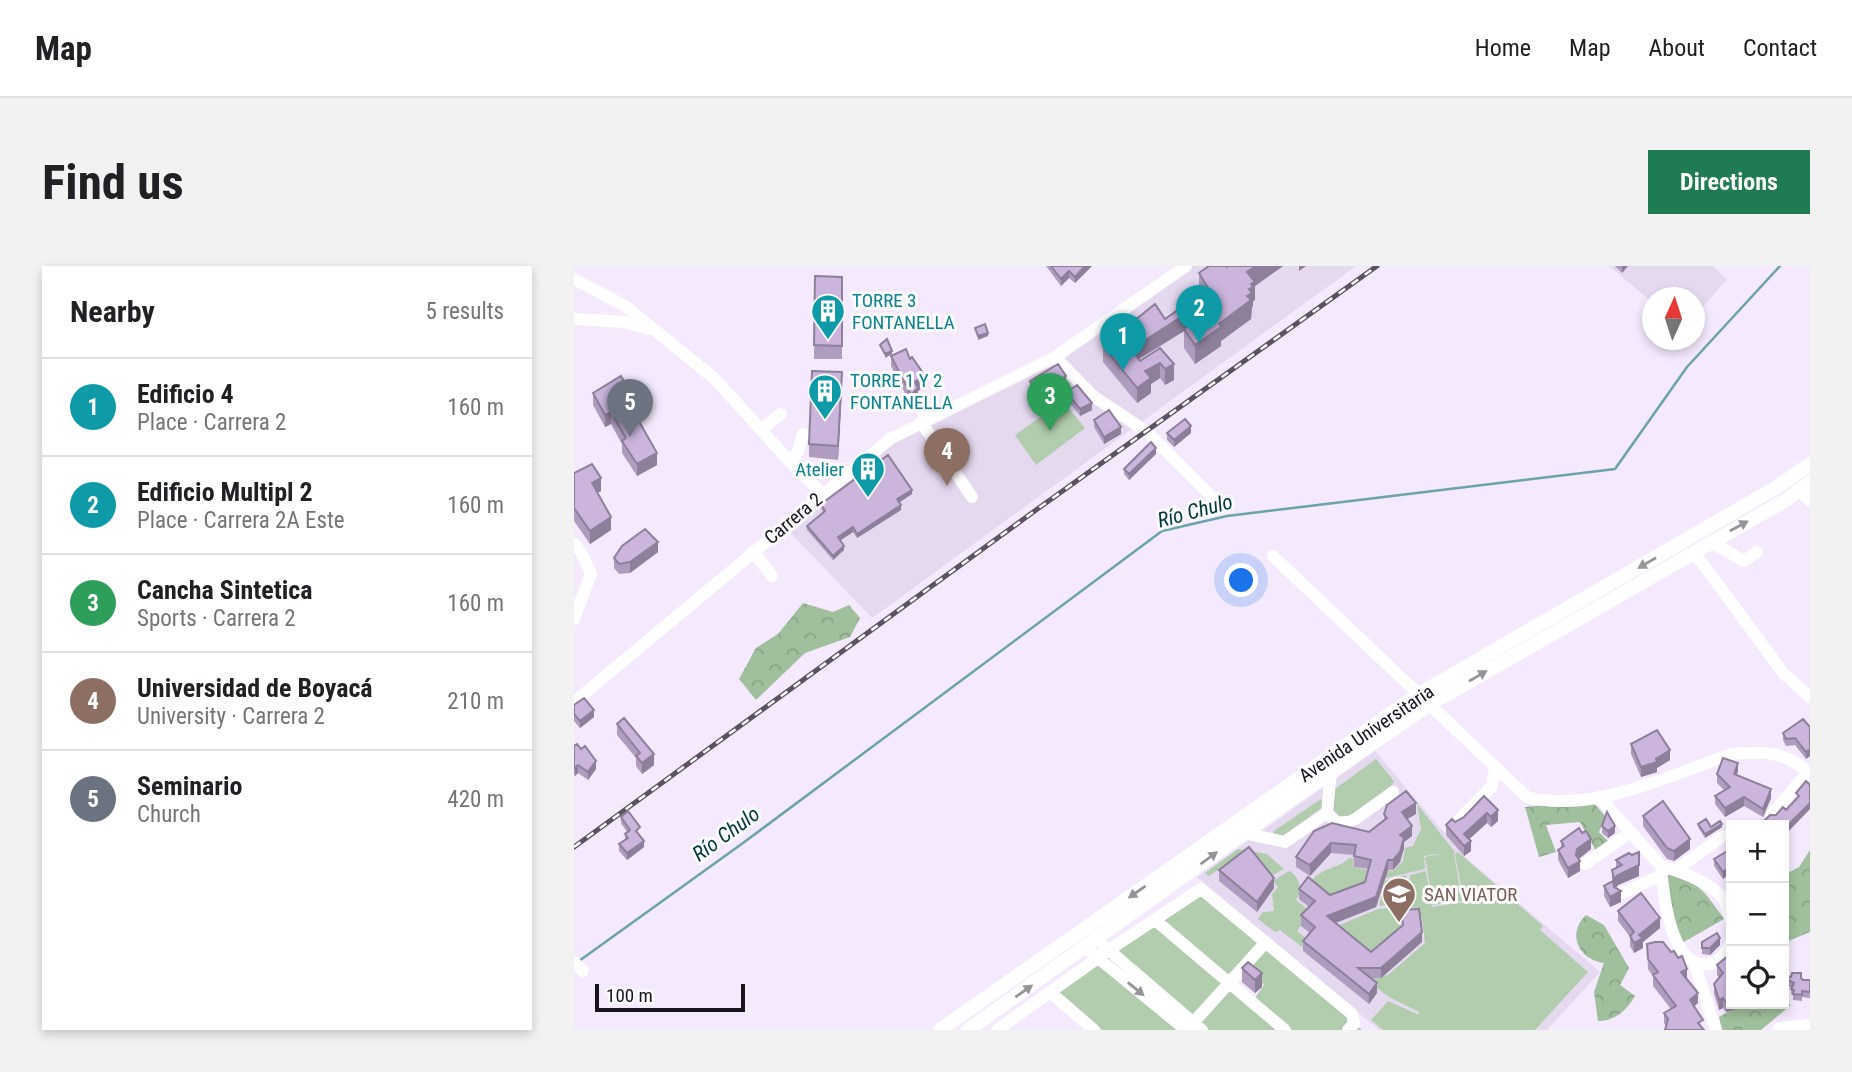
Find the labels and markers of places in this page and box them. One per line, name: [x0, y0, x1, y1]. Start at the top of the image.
pin: 2: [1176, 285, 1222, 343]
place label: TORRE 3 FONTANELLA: [852, 289, 955, 334]
building icon: TORRE 3 FONTANELLA: [809, 292, 847, 341]
pin: 1: [1100, 313, 1146, 371]
place label: TORRE 1 Y 2 FONTANELLA: [850, 369, 953, 414]
building icon: TORRE 1 Y 2 FONTANELLA: [806, 372, 844, 421]
pin: 3: [1027, 373, 1073, 431]
pin: 5: [607, 379, 653, 437]
pin: 4: [924, 428, 970, 486]
building icon: Atelier: [849, 450, 887, 499]
place label: Atelier: [795, 458, 844, 481]
school or university icon: SAN VIATOR: [1380, 875, 1418, 924]
place label: SAN VIATOR: [1424, 883, 1517, 906]

